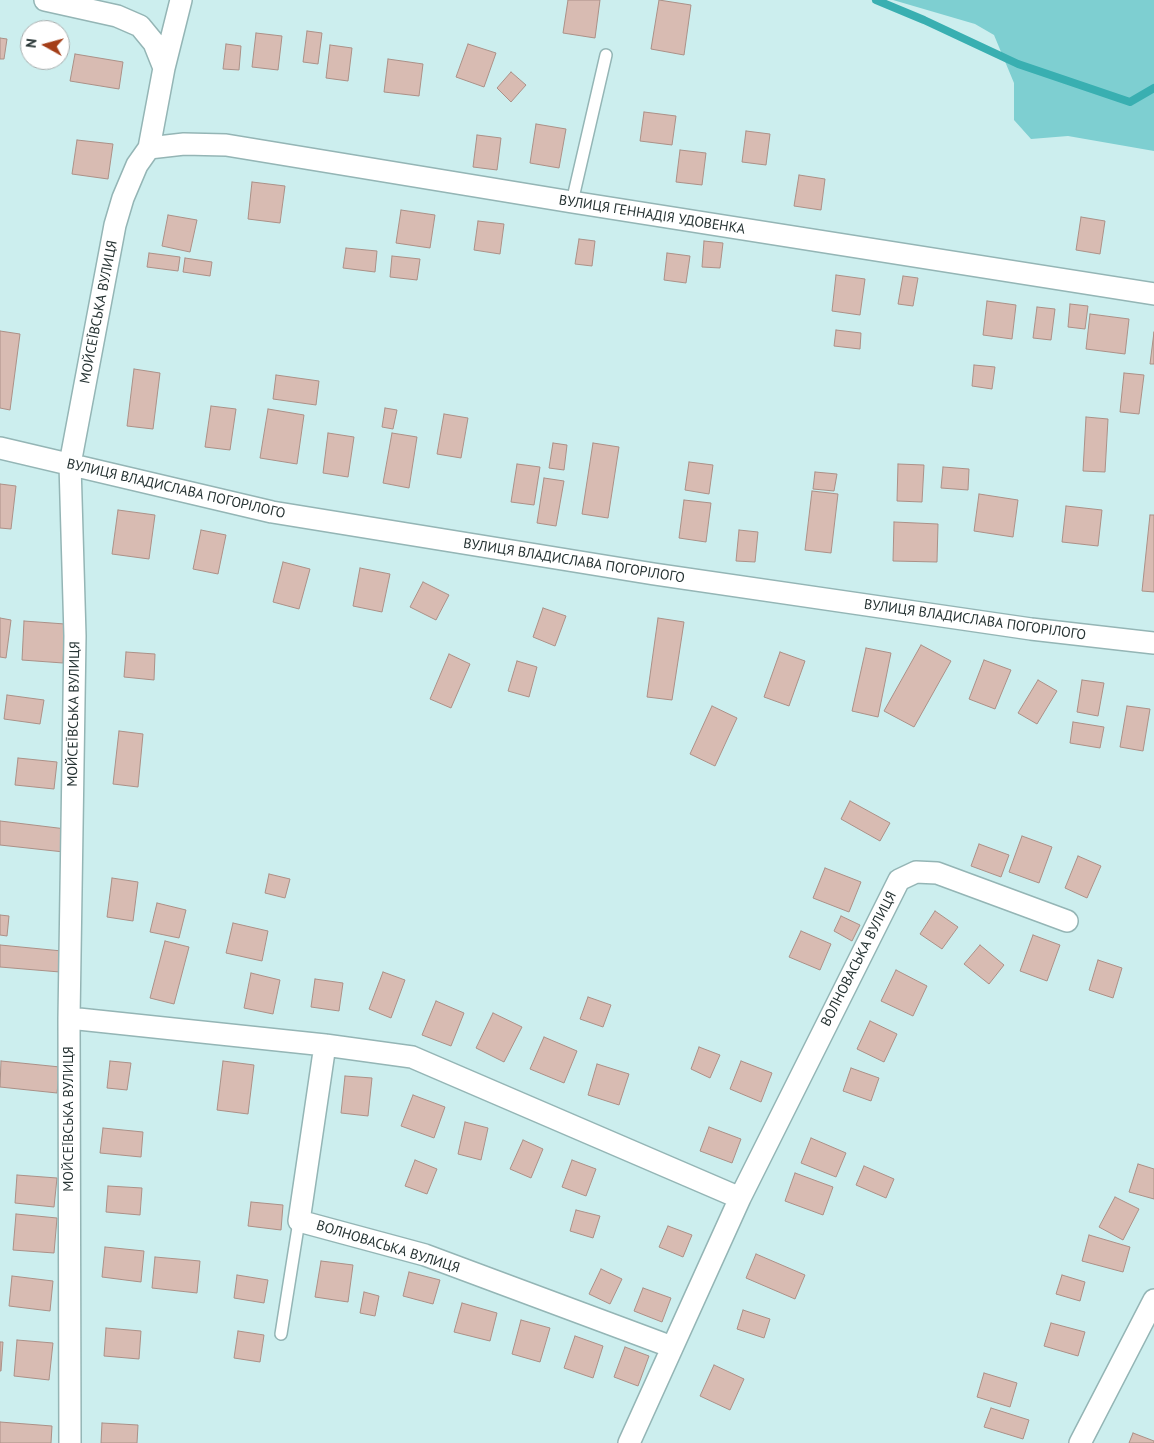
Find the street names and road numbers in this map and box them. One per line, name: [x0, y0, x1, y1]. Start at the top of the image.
street label: ВУЛИЦЯ ГЕННАДІЯ УДОВЕНКА: [558, 192, 746, 238]
street label: МОЙСЕЇВСЬКА ВУЛИЦЯ: [77, 239, 121, 385]
street label: ВУЛИЦЯ ВЛАДИСЛАВА ПОГОРІЛОГО: [65, 456, 287, 522]
street label: ВУЛИЦЯ ВЛАДИСЛАВА ПОГОРІЛОГО: [462, 535, 686, 587]
street label: ВУЛИЦЯ ВЛАДИСЛАВА ПОГОРІЛОГО: [863, 596, 1087, 644]
street label: МОЙСЕЇВСЬКА ВУЛИЦЯ: [64, 641, 84, 787]
street label: ВОЛНОВАСЬКА ВУЛИЦЯ: [818, 889, 900, 1029]
street label: МОЙСЕЇВСЬКА ВУЛИЦЯ: [61, 1046, 77, 1192]
street label: ВОЛНОВАСЬКА ВУЛИЦЯ: [314, 1217, 462, 1277]

